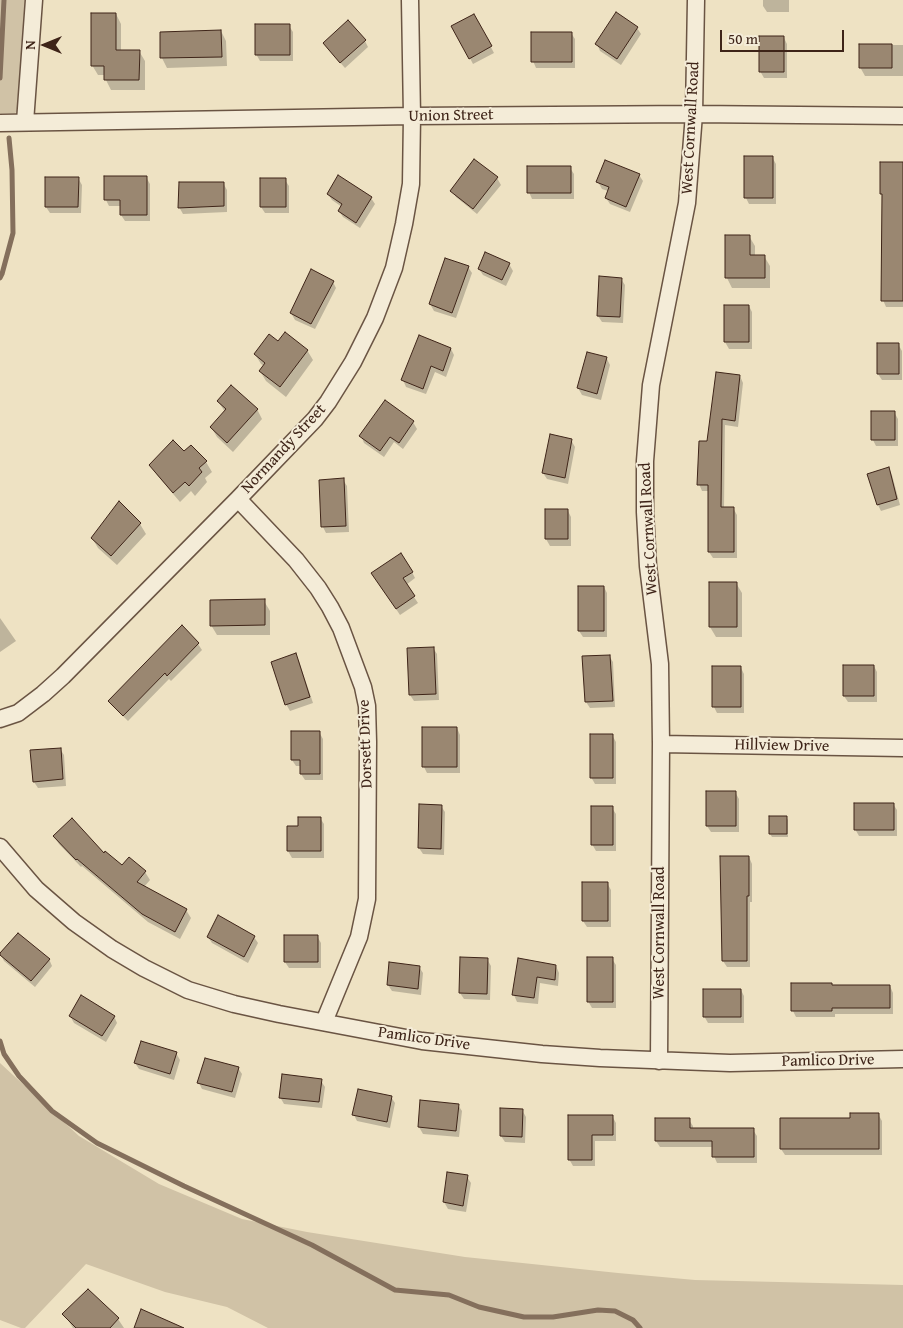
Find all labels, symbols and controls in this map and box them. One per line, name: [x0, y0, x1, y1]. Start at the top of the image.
north arrow: [20, 20, 70, 70]
scale bar: [723, 20, 847, 52]
text: 50 m: [728, 28, 758, 49]
text: N: [20, 40, 40, 50]
street label: West Cornwall Road: [678, 61, 704, 195]
street label: Union Street: [408, 106, 494, 126]
street label: Normandy Street: [238, 400, 330, 498]
street label: West Cornwall Road: [636, 462, 662, 596]
street label: Dorsett Drive: [355, 699, 377, 789]
street label: Hillview Drive: [734, 736, 830, 756]
street label: West Cornwall Road: [650, 866, 670, 1000]
street label: Pamlico Drive: [377, 1023, 471, 1055]
street label: Pamlico Drive: [781, 1051, 875, 1071]

